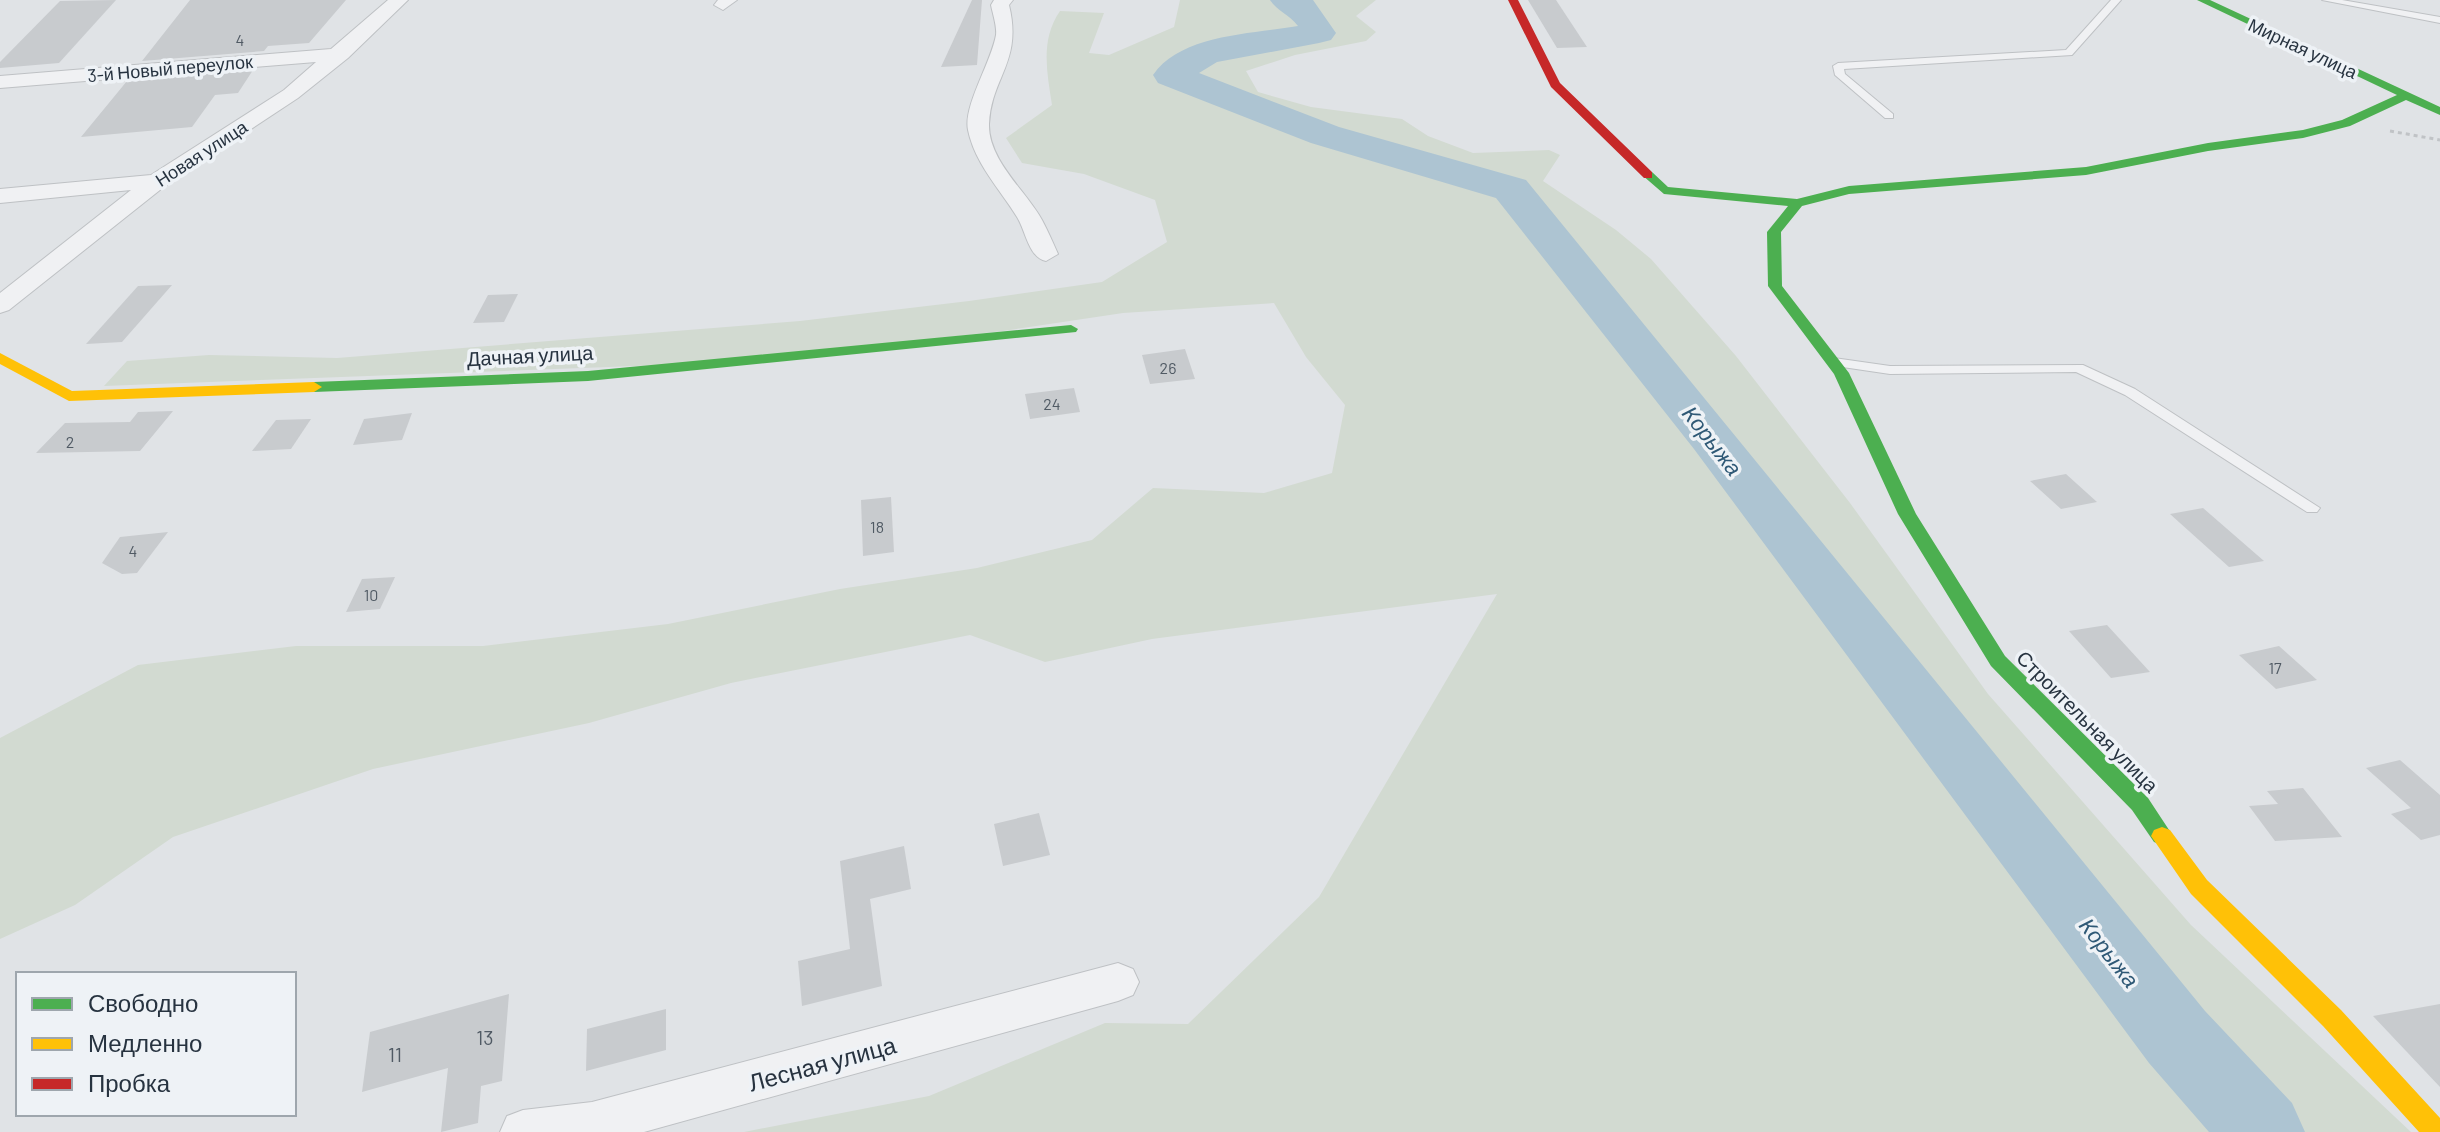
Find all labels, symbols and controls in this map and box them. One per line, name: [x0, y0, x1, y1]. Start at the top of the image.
street label: Мирная улица: [2245, 13, 2362, 83]
house number: 4: [236, 30, 244, 49]
street label: 3-й Новый переулок: [86, 50, 254, 86]
street label: Новая улица: [151, 115, 252, 191]
street label: Дачная улица: [466, 340, 595, 370]
house number: 26: [1160, 358, 1176, 377]
house number: 24: [1043, 394, 1061, 413]
water label: Корыжа: [1677, 400, 1748, 481]
house number: 2: [66, 432, 74, 451]
house number: 18: [870, 517, 884, 536]
house number: 4: [129, 541, 137, 560]
house number: 10: [364, 585, 378, 604]
street label: Строительная улица: [2012, 645, 2164, 797]
house number: 17: [2268, 658, 2282, 677]
water label: Корыжа: [2074, 912, 2145, 993]
legend: [16, 972, 296, 1116]
text: Свободно: [88, 988, 198, 1017]
house number: 13: [476, 1025, 494, 1049]
text: Медленно: [88, 1028, 202, 1057]
street label: Лесная улица: [745, 1029, 900, 1097]
house number: 11: [388, 1042, 402, 1066]
text: Пробка: [88, 1068, 171, 1097]

